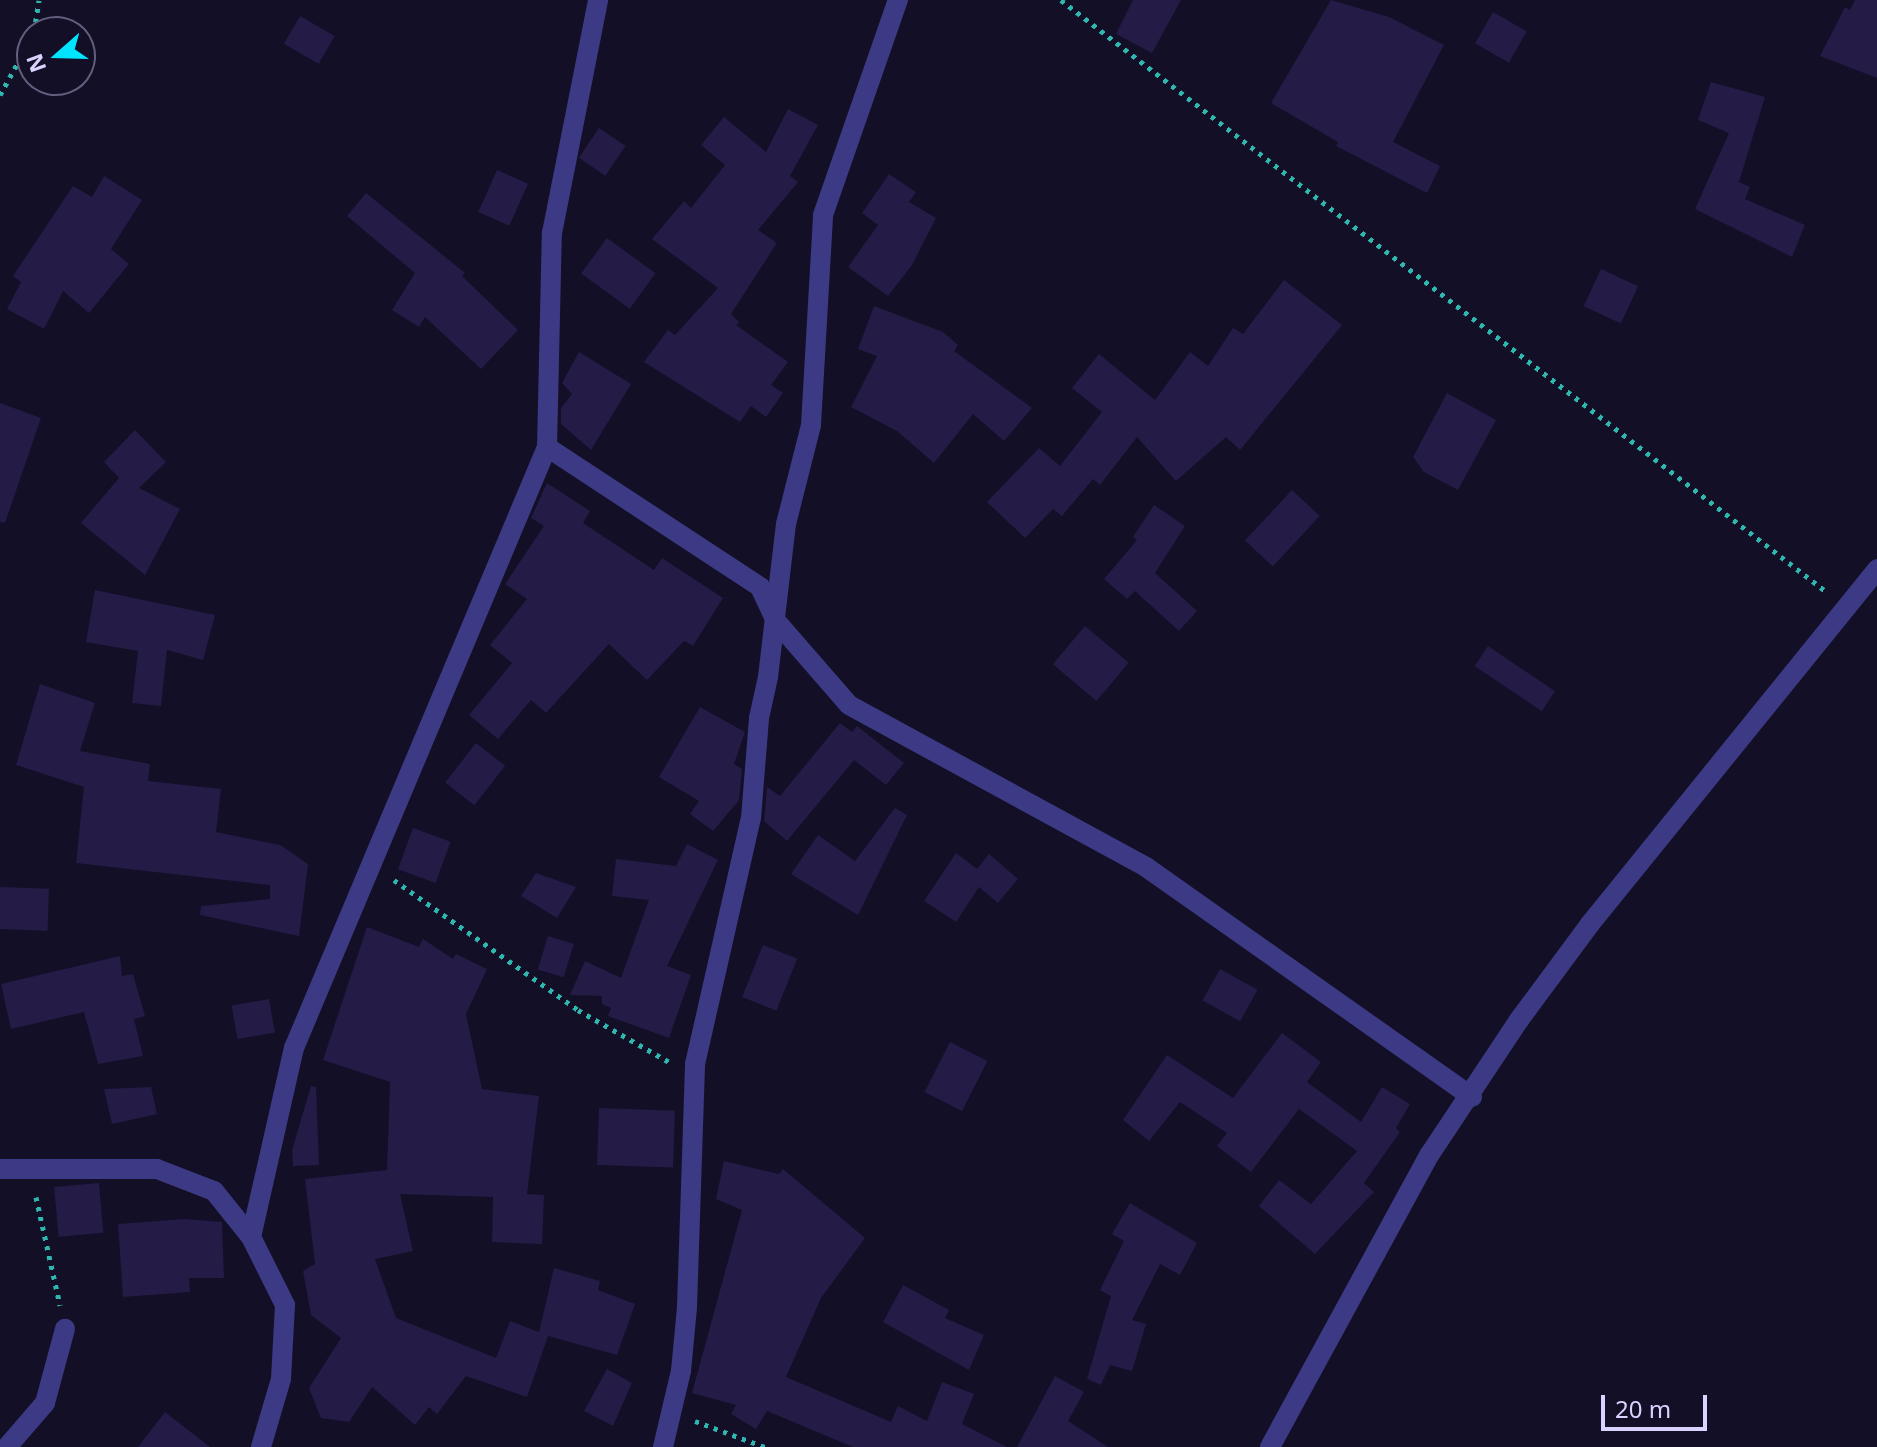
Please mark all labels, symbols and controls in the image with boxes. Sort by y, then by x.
north arrow [16,16,96,96]
text: N [18,50,52,77]
scale bar [1605,1379,1711,1429]
text: 20 m [1615,1392,1671,1425]

